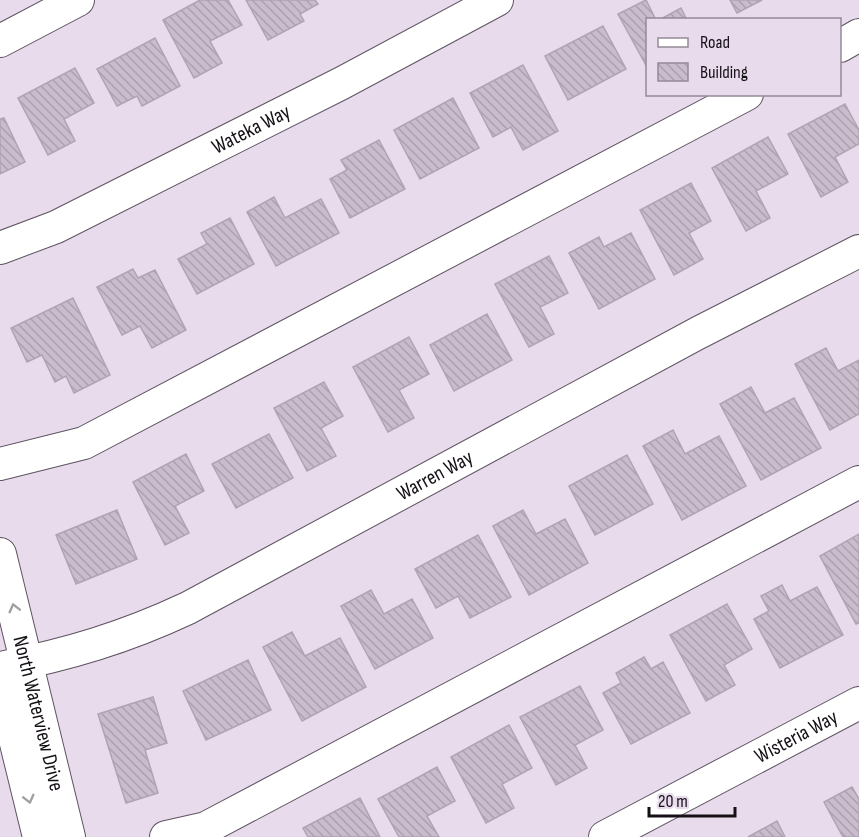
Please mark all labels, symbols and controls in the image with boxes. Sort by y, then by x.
legend [646,18,841,96]
text: Road [700,32,730,53]
text: Building [700,62,748,83]
street label: Wateka Way [208,99,294,159]
street label: Warren Way [392,444,477,506]
one-way arrow [8,603,21,613]
street label: North Waterview Drive [8,633,70,793]
street label: Wisteria Way [750,704,842,768]
scale bar [649,780,734,818]
text: 20 m [658,791,688,812]
one-way arrow [22,793,35,803]

